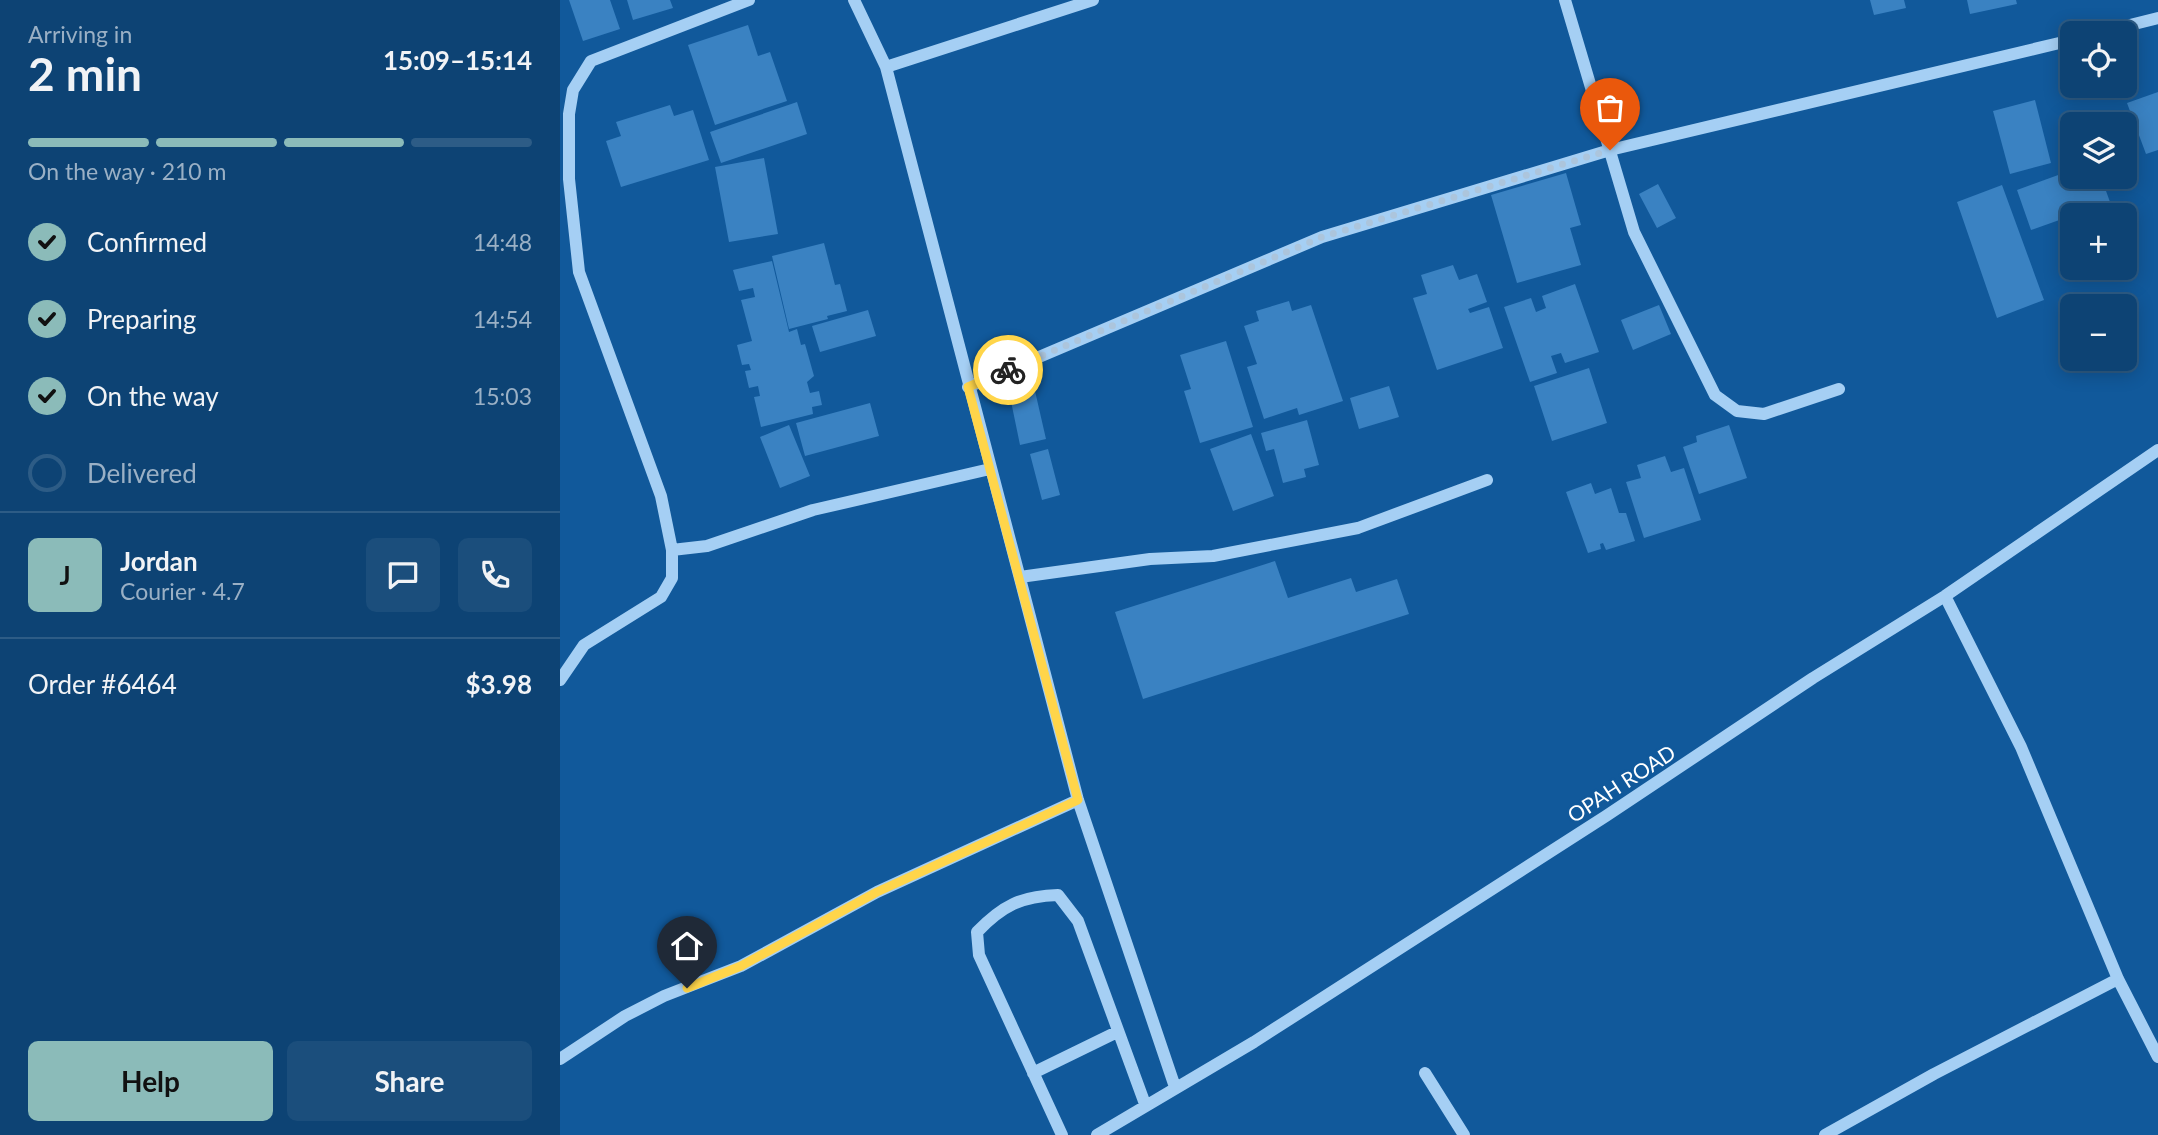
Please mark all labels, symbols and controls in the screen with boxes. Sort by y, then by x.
text: Arriving in [28,20,132,48]
map controls [2060,21,2137,371]
button: locate [2060,21,2137,98]
text: 15:09–15:14 [383,44,532,76]
text: 2 min [28,46,142,101]
pin [1580,78,1640,150]
icon: bag [1591,89,1629,127]
button: layers [2060,112,2137,189]
text: On the way · 210 m [28,157,227,185]
button: + [2060,203,2137,280]
icon: check [28,223,66,261]
text: Confirmed [87,226,207,258]
text: 14:48 [473,228,532,256]
button: − [2060,294,2137,371]
icon: check [28,300,66,338]
text: Preparing [87,303,196,335]
text: 14:54 [473,305,532,333]
courier [973,335,1043,405]
icon: bike [989,351,1027,389]
icon: check [28,377,66,415]
text: On the way [87,380,219,412]
text: 15:03 [473,382,532,410]
text: Delivered [87,457,197,489]
button: chat [366,538,440,612]
button: phone [458,538,532,612]
text: Jordan [120,545,198,577]
text: J [59,559,71,591]
text: Courier · 4.7 [120,577,245,605]
text: Order #6464 [28,668,177,700]
text: $3.98 [466,668,532,700]
street label: OPAH ROAD [1562,739,1680,827]
pin [657,916,717,988]
icon: home [668,927,706,965]
button: Help [28,1041,273,1121]
button: Share [287,1041,532,1121]

